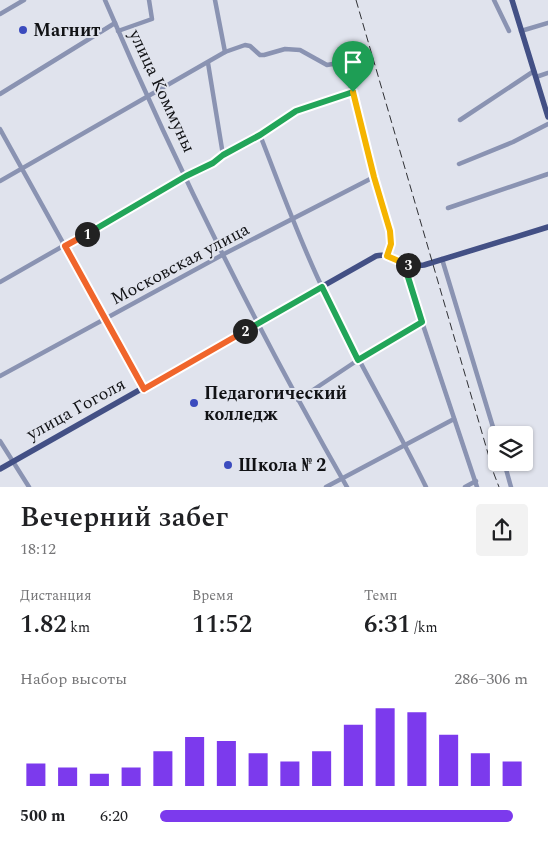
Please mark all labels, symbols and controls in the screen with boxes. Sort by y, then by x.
place label: Магнит [33,17,100,44]
marker: Магнит [17,24,29,36]
street label: улица Коммуны [121,24,202,157]
pin [332,41,374,92]
icon: arrive [339,48,367,76]
street label: Московская улица [106,216,254,312]
pin: 1 [74,222,100,246]
text: 1 [84,224,91,245]
pin: 3 [396,252,420,278]
text: 3 [405,255,412,276]
pin: 2 [232,318,258,344]
text: 2 [242,321,249,342]
street label: улица Гоголя [21,371,130,448]
place label: Педагогический колледж [204,380,347,428]
marker: Педагогический колледж [188,397,200,409]
map controls [488,426,533,471]
button: layers [488,426,533,471]
place label: Школа № 2 [238,452,326,479]
marker: Школа № 2 [222,459,234,471]
text: Вечерний забег [20,496,228,539]
button: share [476,504,528,556]
text: 18:12 [20,537,56,561]
text: Дистанция [20,585,91,606]
text: Время [192,585,233,606]
text: Темп [364,585,397,606]
text: 1.82 [20,606,67,644]
text: 11:52 [192,606,252,644]
text: 6:31 [364,606,411,644]
text: km [67,617,90,638]
text: /km [411,617,438,638]
text: Набор высоты [20,667,127,691]
text: 286–306 m [454,667,528,691]
text: 500 m [20,804,65,828]
text: 6:20 [100,804,128,828]

